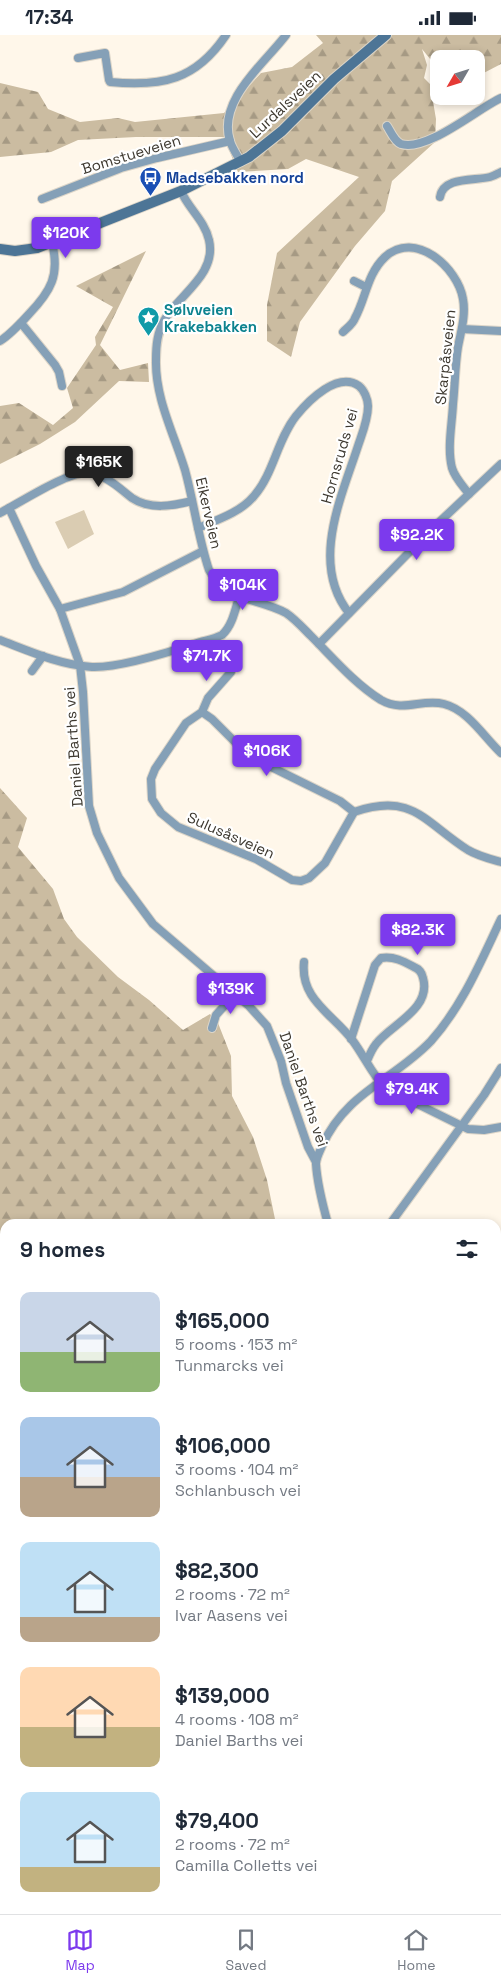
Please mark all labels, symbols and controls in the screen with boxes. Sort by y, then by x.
text: 17:34 [25,5,73,30]
north arrow [430,50,485,105]
map controls [430,50,485,105]
street label: Lurdalsveien [245,66,325,142]
street label: Bomstueveien [79,130,183,178]
bus stop icon: Madsebakken nord [138,165,162,196]
place label: Madsebakken nord [166,168,304,187]
pin: $120K [31,217,101,259]
text: $120K [43,222,89,243]
place label: Sølvveien Krakebakken [164,300,257,336]
place icon: Sølvveien Krakebakken [136,306,160,337]
street label: Skarpåsveien [431,308,459,406]
street label: Hornsruds vei [316,406,362,506]
pin: $165K [64,445,134,488]
text: $165K [76,451,122,472]
street label: Eikerveien [192,475,226,551]
pin: $92.2K [376,519,458,561]
text: $92.2K [390,524,444,545]
pin: $104K [208,569,278,611]
text: $104K [219,574,267,595]
pin: $71.7K [166,639,248,682]
text: $71.7K [183,645,231,666]
street label: Daniel Barths vei [59,686,87,808]
pin: $106K [232,735,302,777]
text: $106K [243,740,291,761]
street label: Sulusåsveien [184,807,278,863]
pin: $82.3K [377,913,459,956]
text: $82.3K [391,919,445,940]
pin: $139K [196,973,266,1015]
text: $139K [208,978,254,999]
street label: Daniel Barths vei [275,1029,333,1149]
pin: $79.4K [371,1073,453,1115]
text: $79.4K [385,1078,439,1099]
icon: filters [453,1235,481,1263]
text: 9 homes [20,1236,105,1263]
text: $165,000 [175,1307,270,1334]
icon: home [60,1312,120,1372]
text: 5 rooms · 153 m² [175,1334,297,1355]
text: Tunmarcks vei [175,1355,284,1376]
text: $106,000 [175,1432,271,1459]
icon: home [60,1437,120,1497]
text: 3 rooms · 104 m² [175,1459,298,1480]
text: Schlanbusch vei [175,1480,301,1501]
text: $82,300 [175,1557,259,1584]
icon: home [60,1562,120,1622]
text: 2 rooms · 72 m² [175,1584,290,1605]
text: Ivar Aasens vei [175,1605,288,1626]
text: $139,000 [175,1682,270,1709]
icon: home [60,1687,120,1747]
text: 4 rooms · 108 m² [175,1709,299,1730]
text: Daniel Barths vei [175,1730,303,1751]
text: $79,400 [175,1807,259,1834]
icon: home [60,1812,120,1872]
text: 2 rooms · 72 m² [175,1834,290,1855]
text: Camilla Colletts vei [175,1855,318,1876]
tab: Map [65,1926,95,1974]
tab: Saved [226,1926,266,1974]
tab: Home [397,1926,436,1974]

